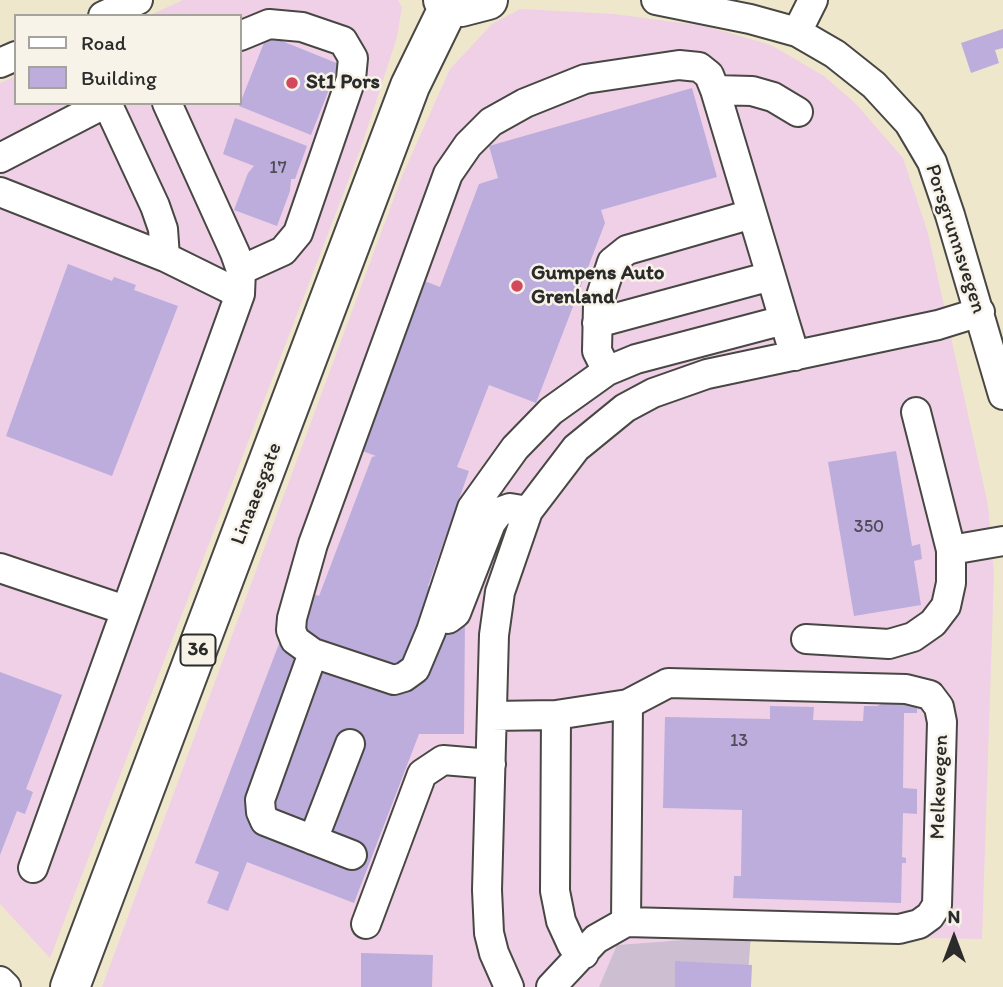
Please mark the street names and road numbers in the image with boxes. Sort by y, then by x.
street label: Porsgrunnsvegen [919,161,991,317]
street label: Linaaesgate [226,439,288,549]
road number: 36 [180,635,216,666]
street label: Melkevegen [926,734,954,840]

